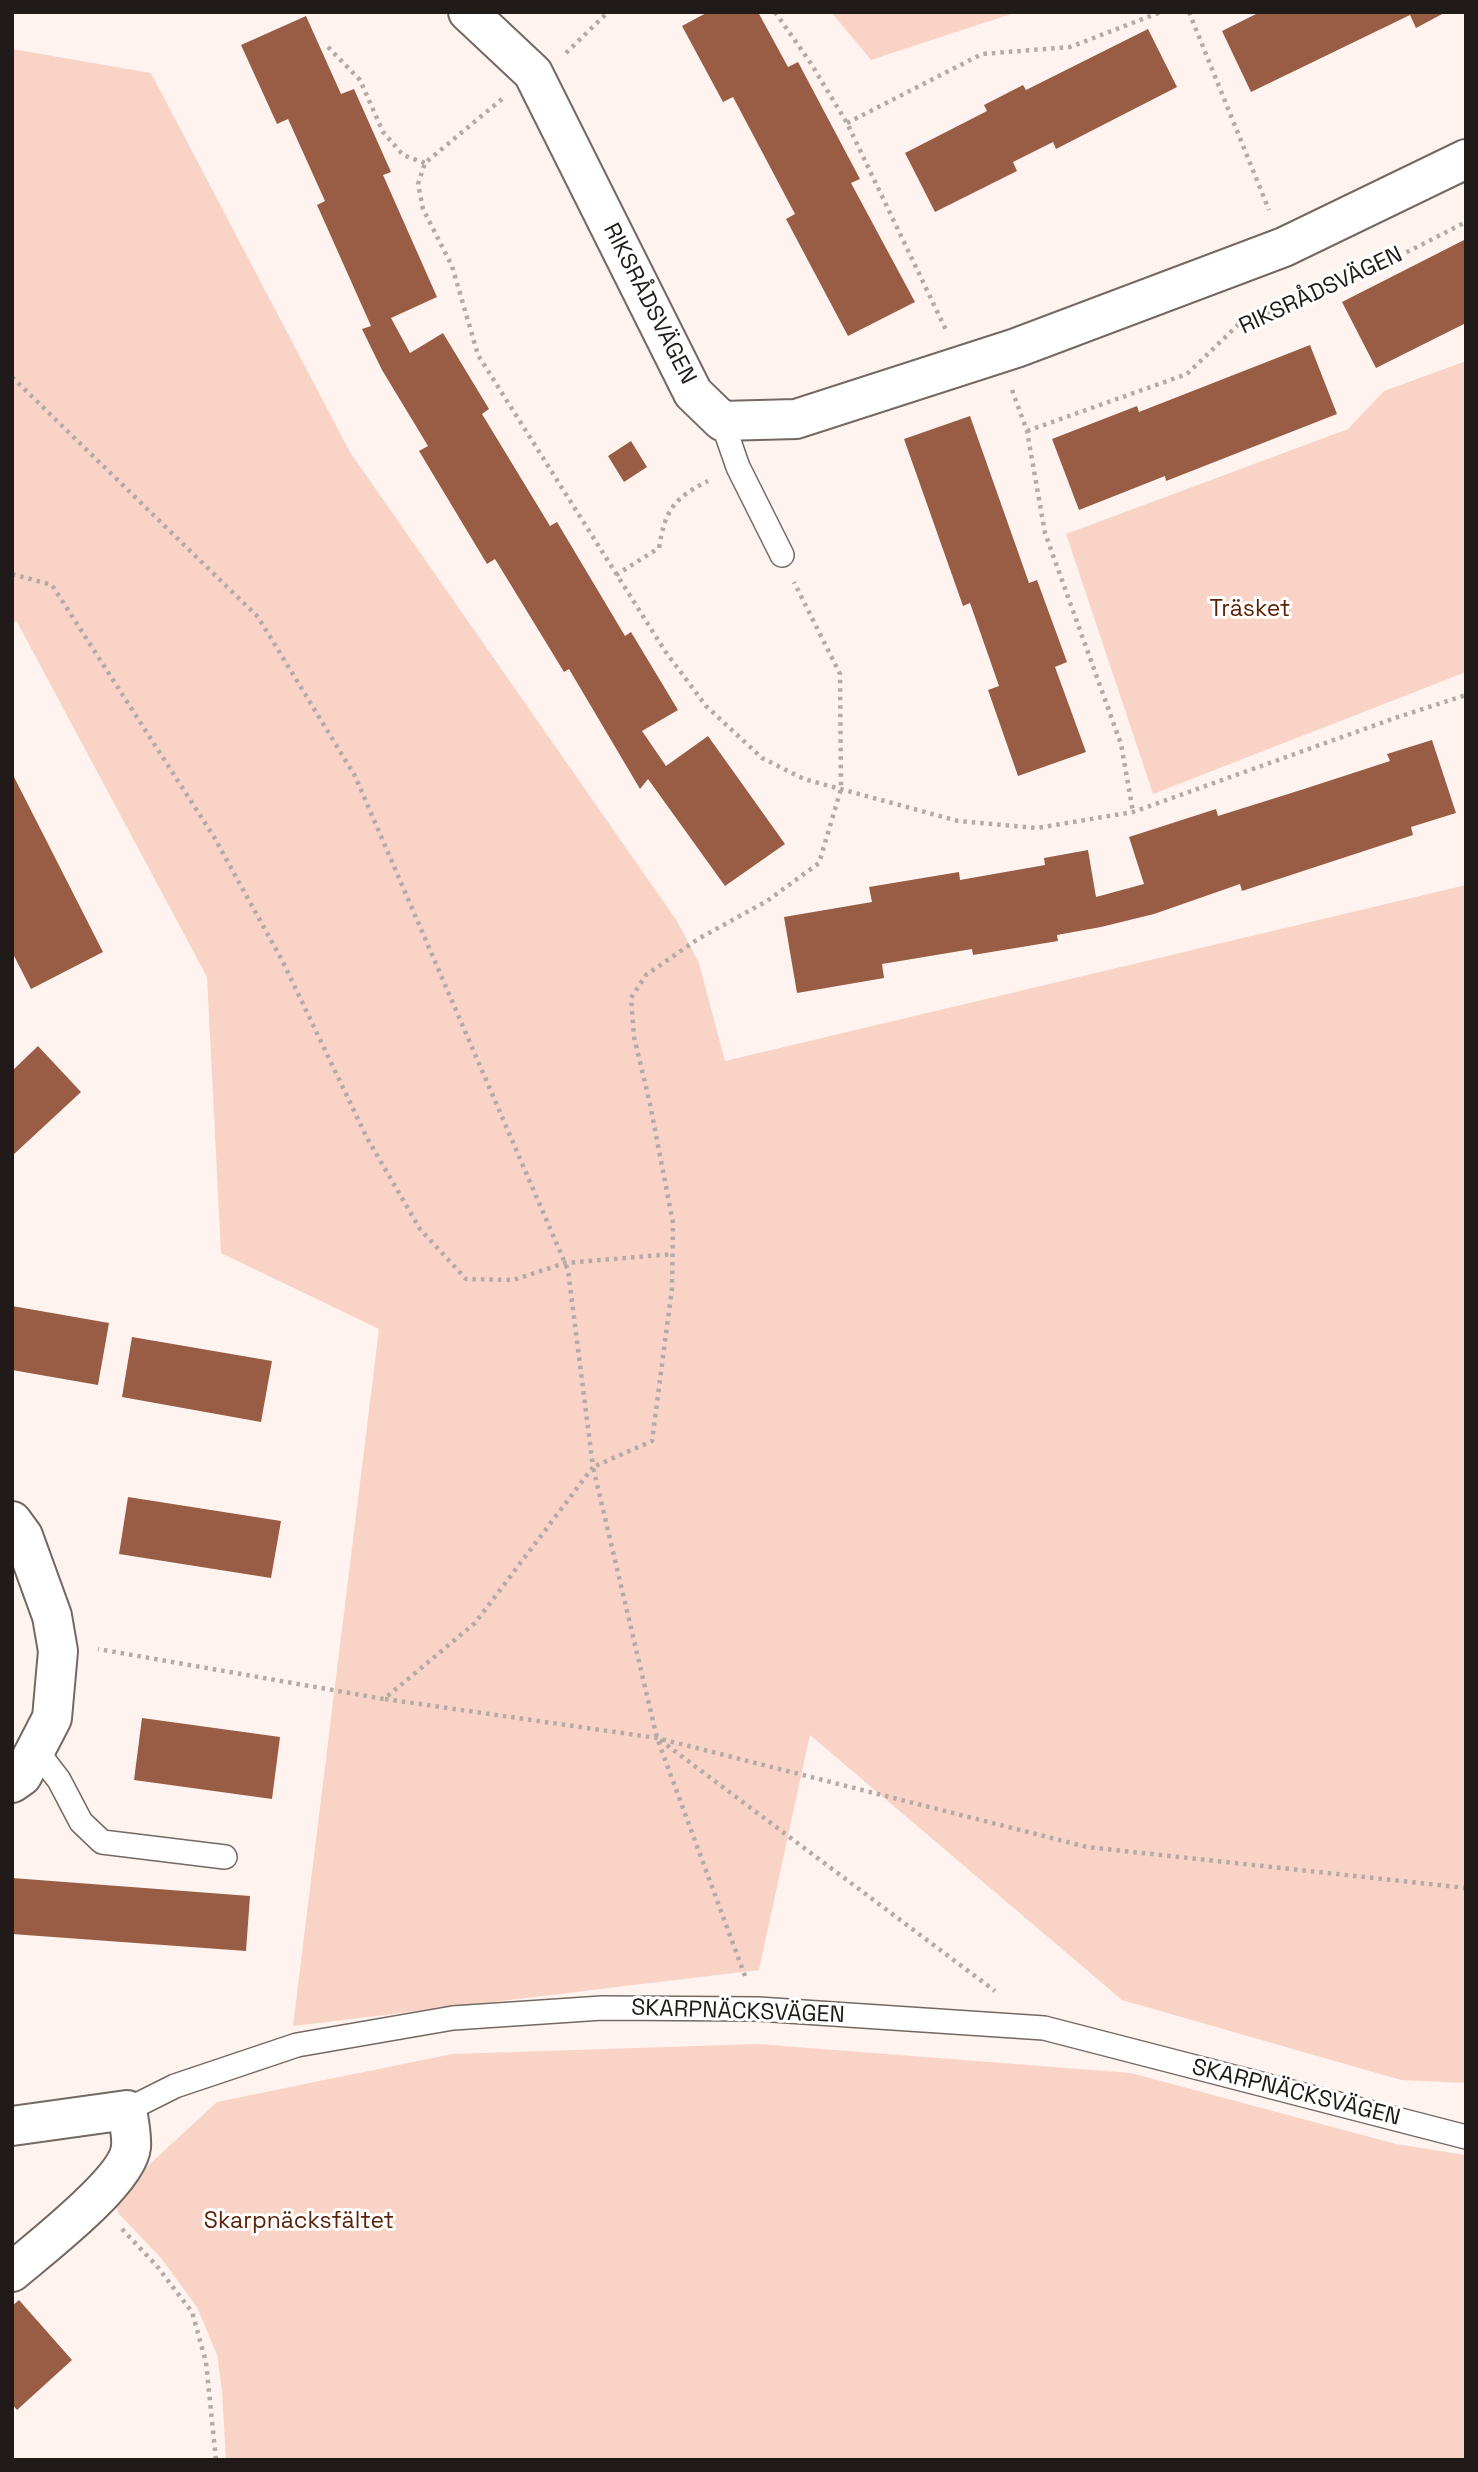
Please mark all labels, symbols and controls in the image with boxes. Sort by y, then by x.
street label: RIKSRÅDSVÄGEN [597,219,701,389]
street label: RIKSRÅDSVÄGEN [1235,241,1407,341]
park label: Träsket [1210,596,1290,624]
street label: SKARPNÄCKSVÄGEN [631,1994,845,2030]
street label: SKARPNÄCKSVÄGEN [1189,2054,1403,2132]
park label: Skarpnäcksfältet [204,2208,394,2236]

